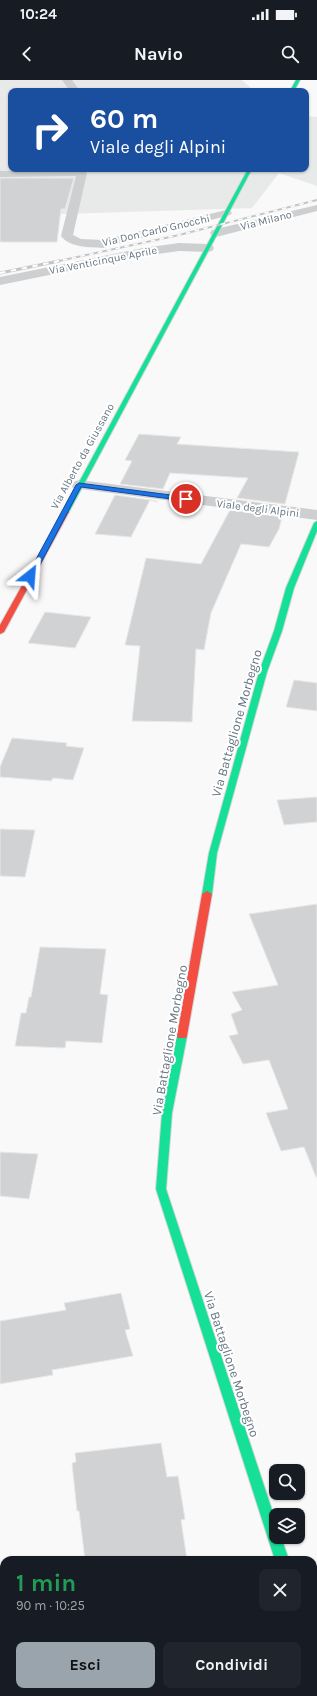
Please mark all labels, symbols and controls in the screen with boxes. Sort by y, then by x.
text: 10:24 [20,5,57,23]
icon: back [16,43,38,65]
text: Navio [134,43,183,65]
icon: search [279,43,301,65]
text: 60 m [90,102,158,135]
icon: right [24,104,76,156]
text: Viale degli Alpini [90,136,226,158]
street label: Via Milano [239,208,293,233]
street label: Via Don Carlo Gnocchi [101,212,211,249]
street label: Via Venticinque Aprile [48,244,158,277]
street label: Via Alberto da Giussano [48,401,117,511]
pin [169,482,203,516]
icon: arrive [175,488,197,510]
street label: Viale degli Alpini [216,497,300,520]
position arrow [9,555,51,597]
street label: Via Battaglione Morbegno [208,648,265,799]
street label: Via Battaglione Morbegno [149,964,190,1117]
street label: Via Battaglione Morbegno [201,1289,262,1439]
map controls [269,1464,305,1544]
button: search [269,1464,305,1500]
button: layers [269,1508,305,1544]
text: 1 min [16,1569,76,1597]
button: close [259,1569,301,1611]
text: 90 m · 10:25 [16,1598,85,1613]
button: Esci [16,1642,155,1688]
button: Condividi [163,1642,301,1688]

